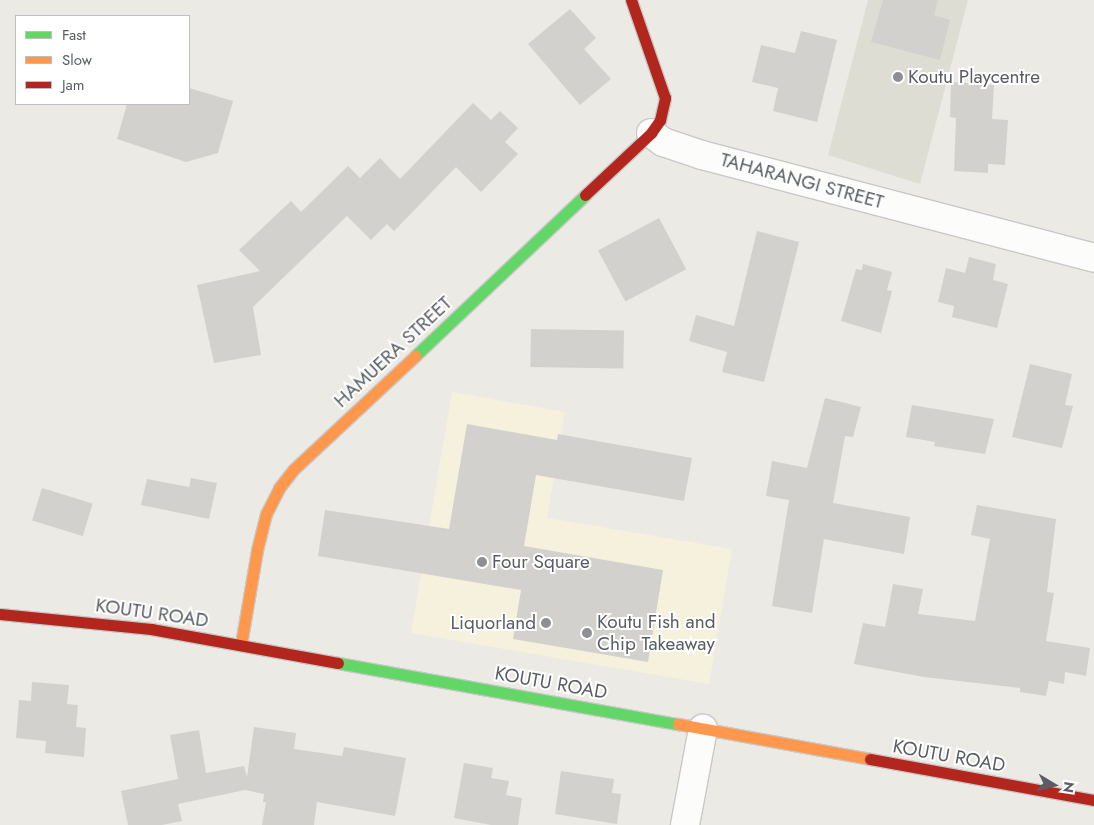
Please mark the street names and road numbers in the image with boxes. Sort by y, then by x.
street label: TAHARANGI STREET [718,148,886,214]
street label: HAMUERA STREET [330,292,456,412]
street label: KOUTU ROAD [94,594,210,632]
street label: KOUTU ROAD [493,662,609,704]
street label: KOUTU ROAD [891,735,1007,777]

